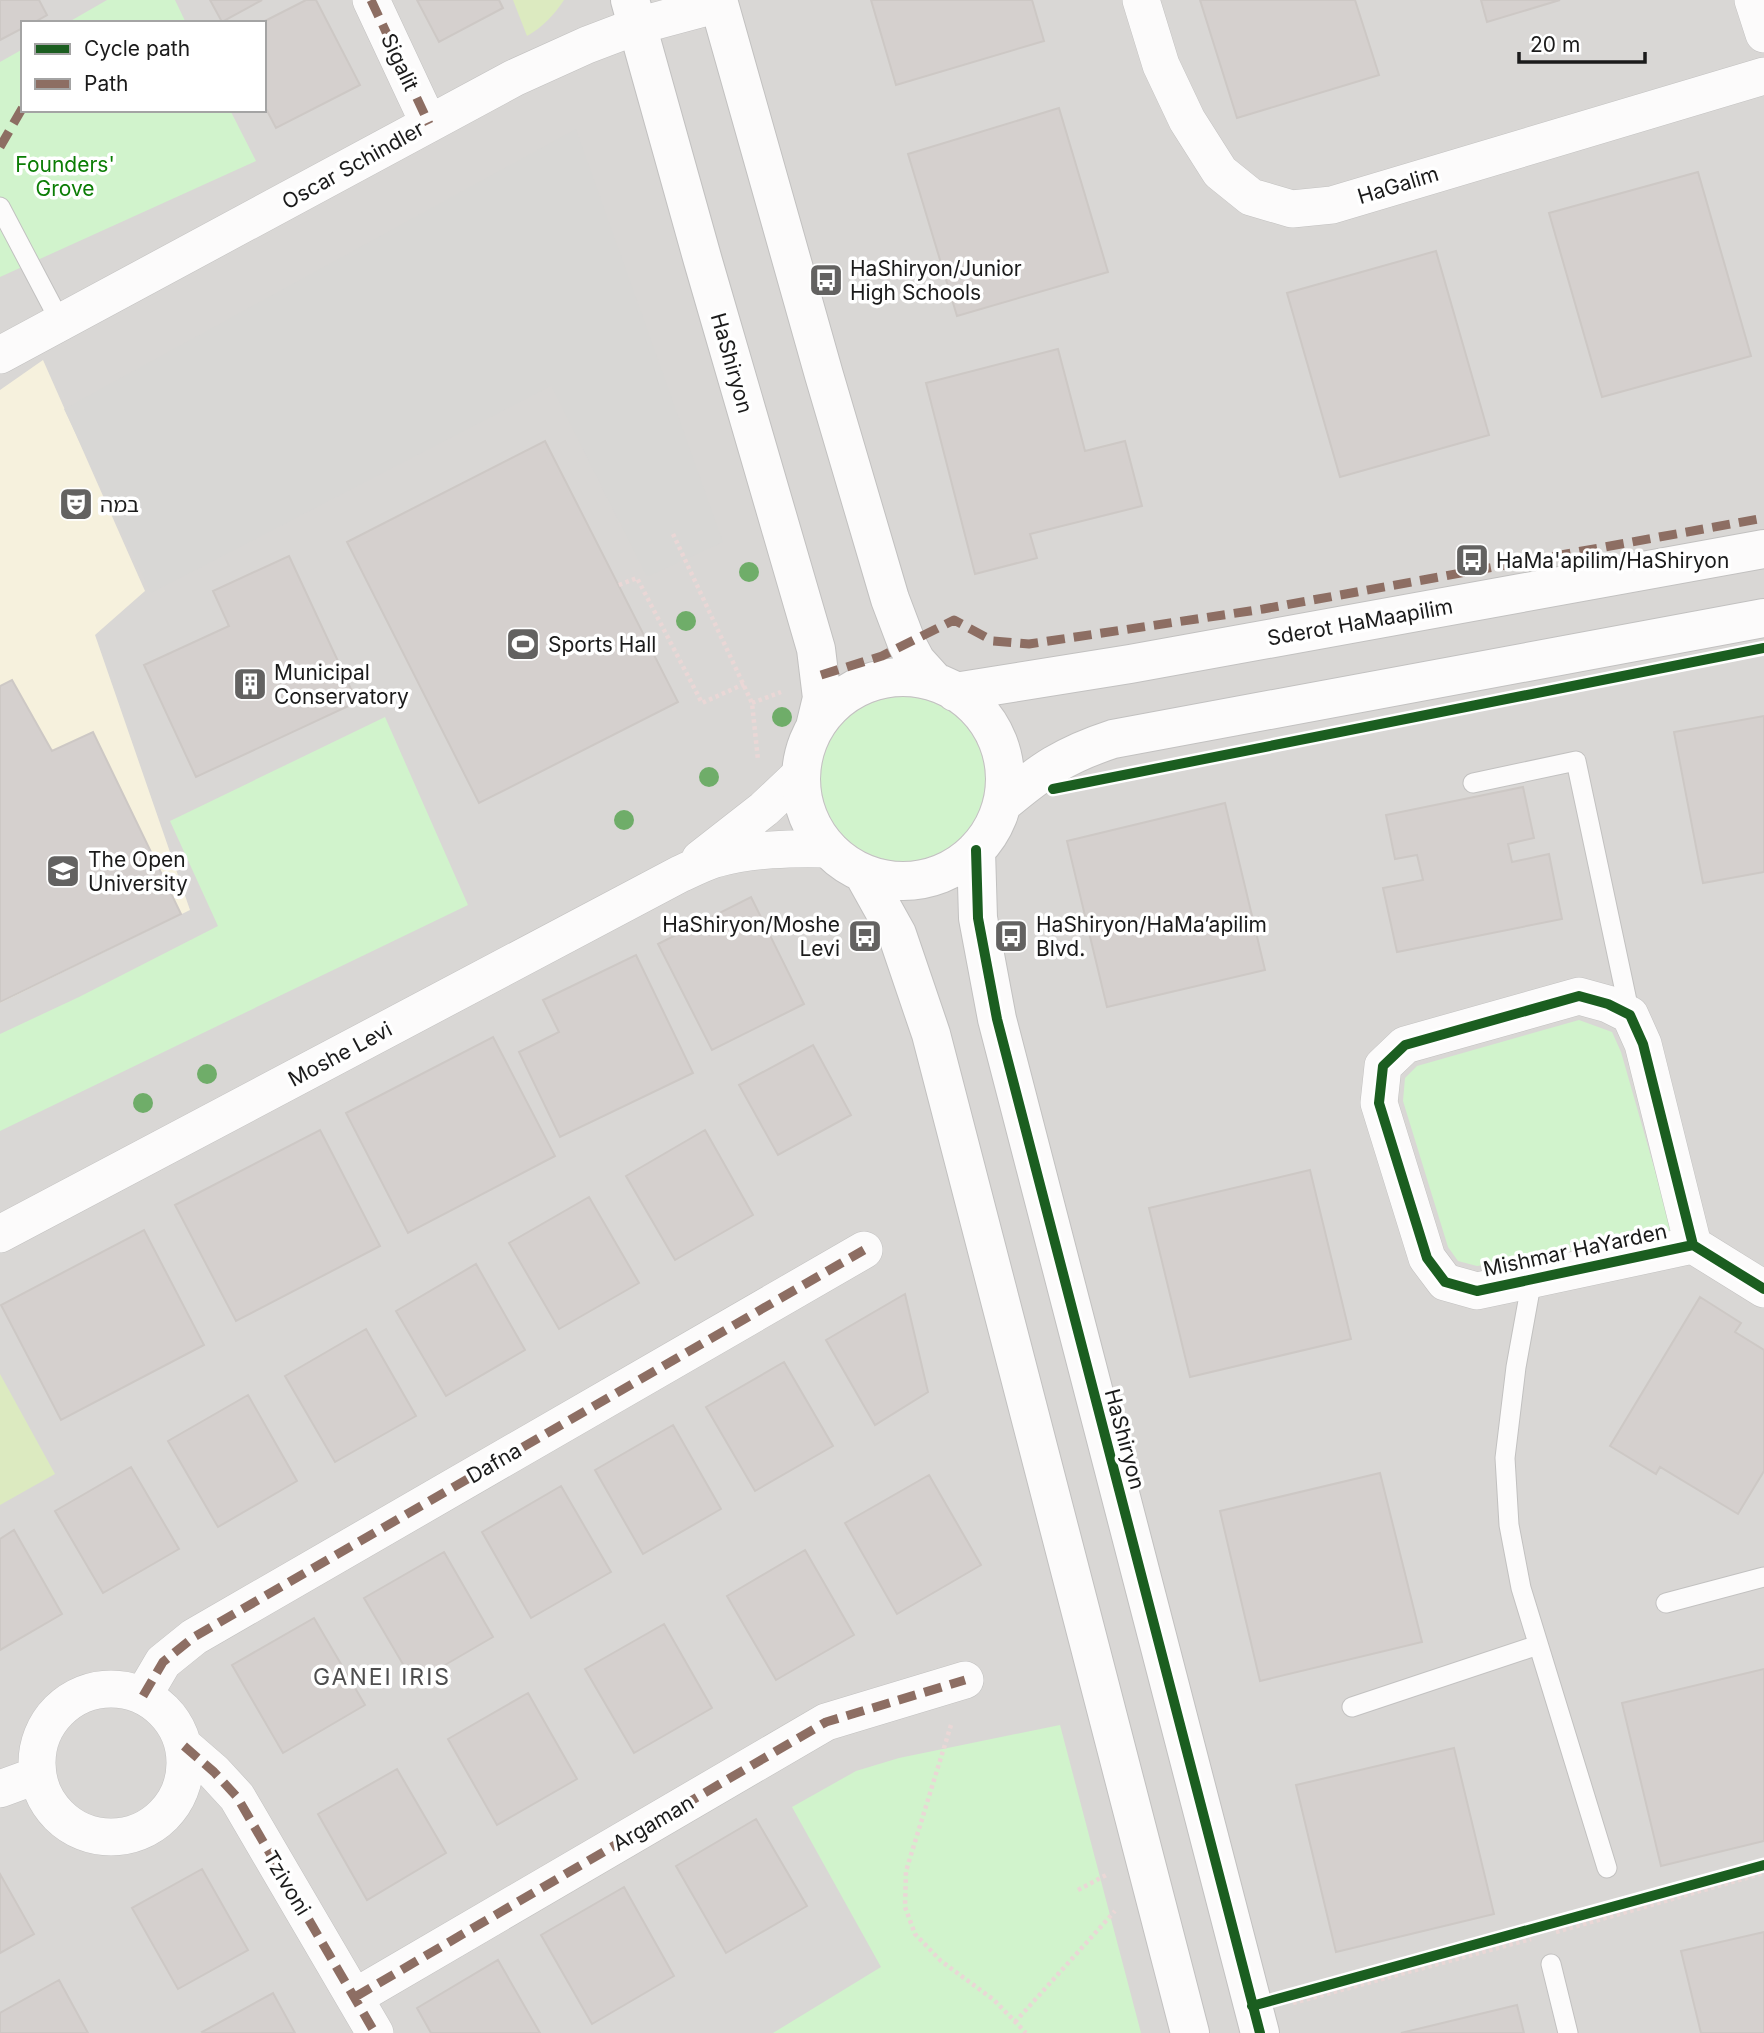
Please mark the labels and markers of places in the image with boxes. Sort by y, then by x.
place label: HaShiryon/Junior High Schools [850,256,1022,305]
bus stop icon: HaShiryon/Junior High Schools [807,261,845,299]
theatre icon: במה [57,485,95,523]
place label: במה [100,492,139,517]
bus stop icon: HaMa'apilim/HaShiryon [1453,541,1491,579]
place label: HaMa'apilim/HaShiryon [1496,548,1729,573]
sports icon: Sports Hall [504,625,542,663]
place label: Sports Hall [548,632,656,657]
place label: Municipal Conservatory [274,660,409,709]
building icon: Municipal Conservatory [231,665,269,703]
place label: The Open University [88,847,188,896]
school or university icon: The Open University [44,852,82,890]
place label: HaShiryon/Moshe Levi [662,912,840,961]
place label: HaShiryon/HaMa’apilim Blvd. [1036,912,1267,961]
bus stop icon: HaShiryon/Moshe Levi [846,917,884,955]
bus stop icon: HaShiryon/HaMa’apilim Blvd. [992,917,1030,955]

